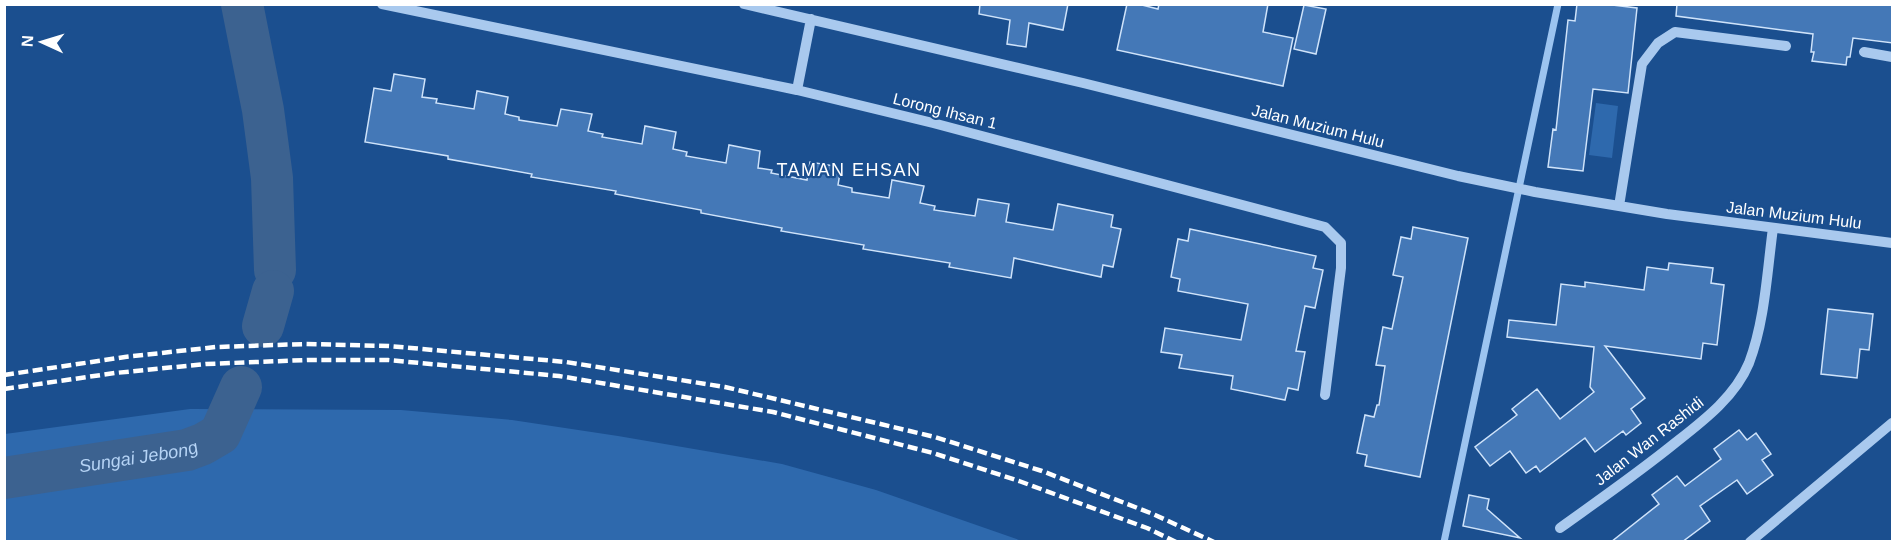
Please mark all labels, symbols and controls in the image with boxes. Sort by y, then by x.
north arrow [12,12,72,72]
text: N [19,35,36,47]
street label: Lorong Ihsan 1 [891,90,999,132]
street label: Jalan Muzium Hulu [1250,101,1386,151]
district label: TAMAN EHSAN [776,160,922,180]
street label: Jalan Muzium Hulu [1725,198,1863,232]
street label: Jalan Wan Rashidi [1591,393,1707,489]
water label: Sungai Jebong [78,437,201,476]

